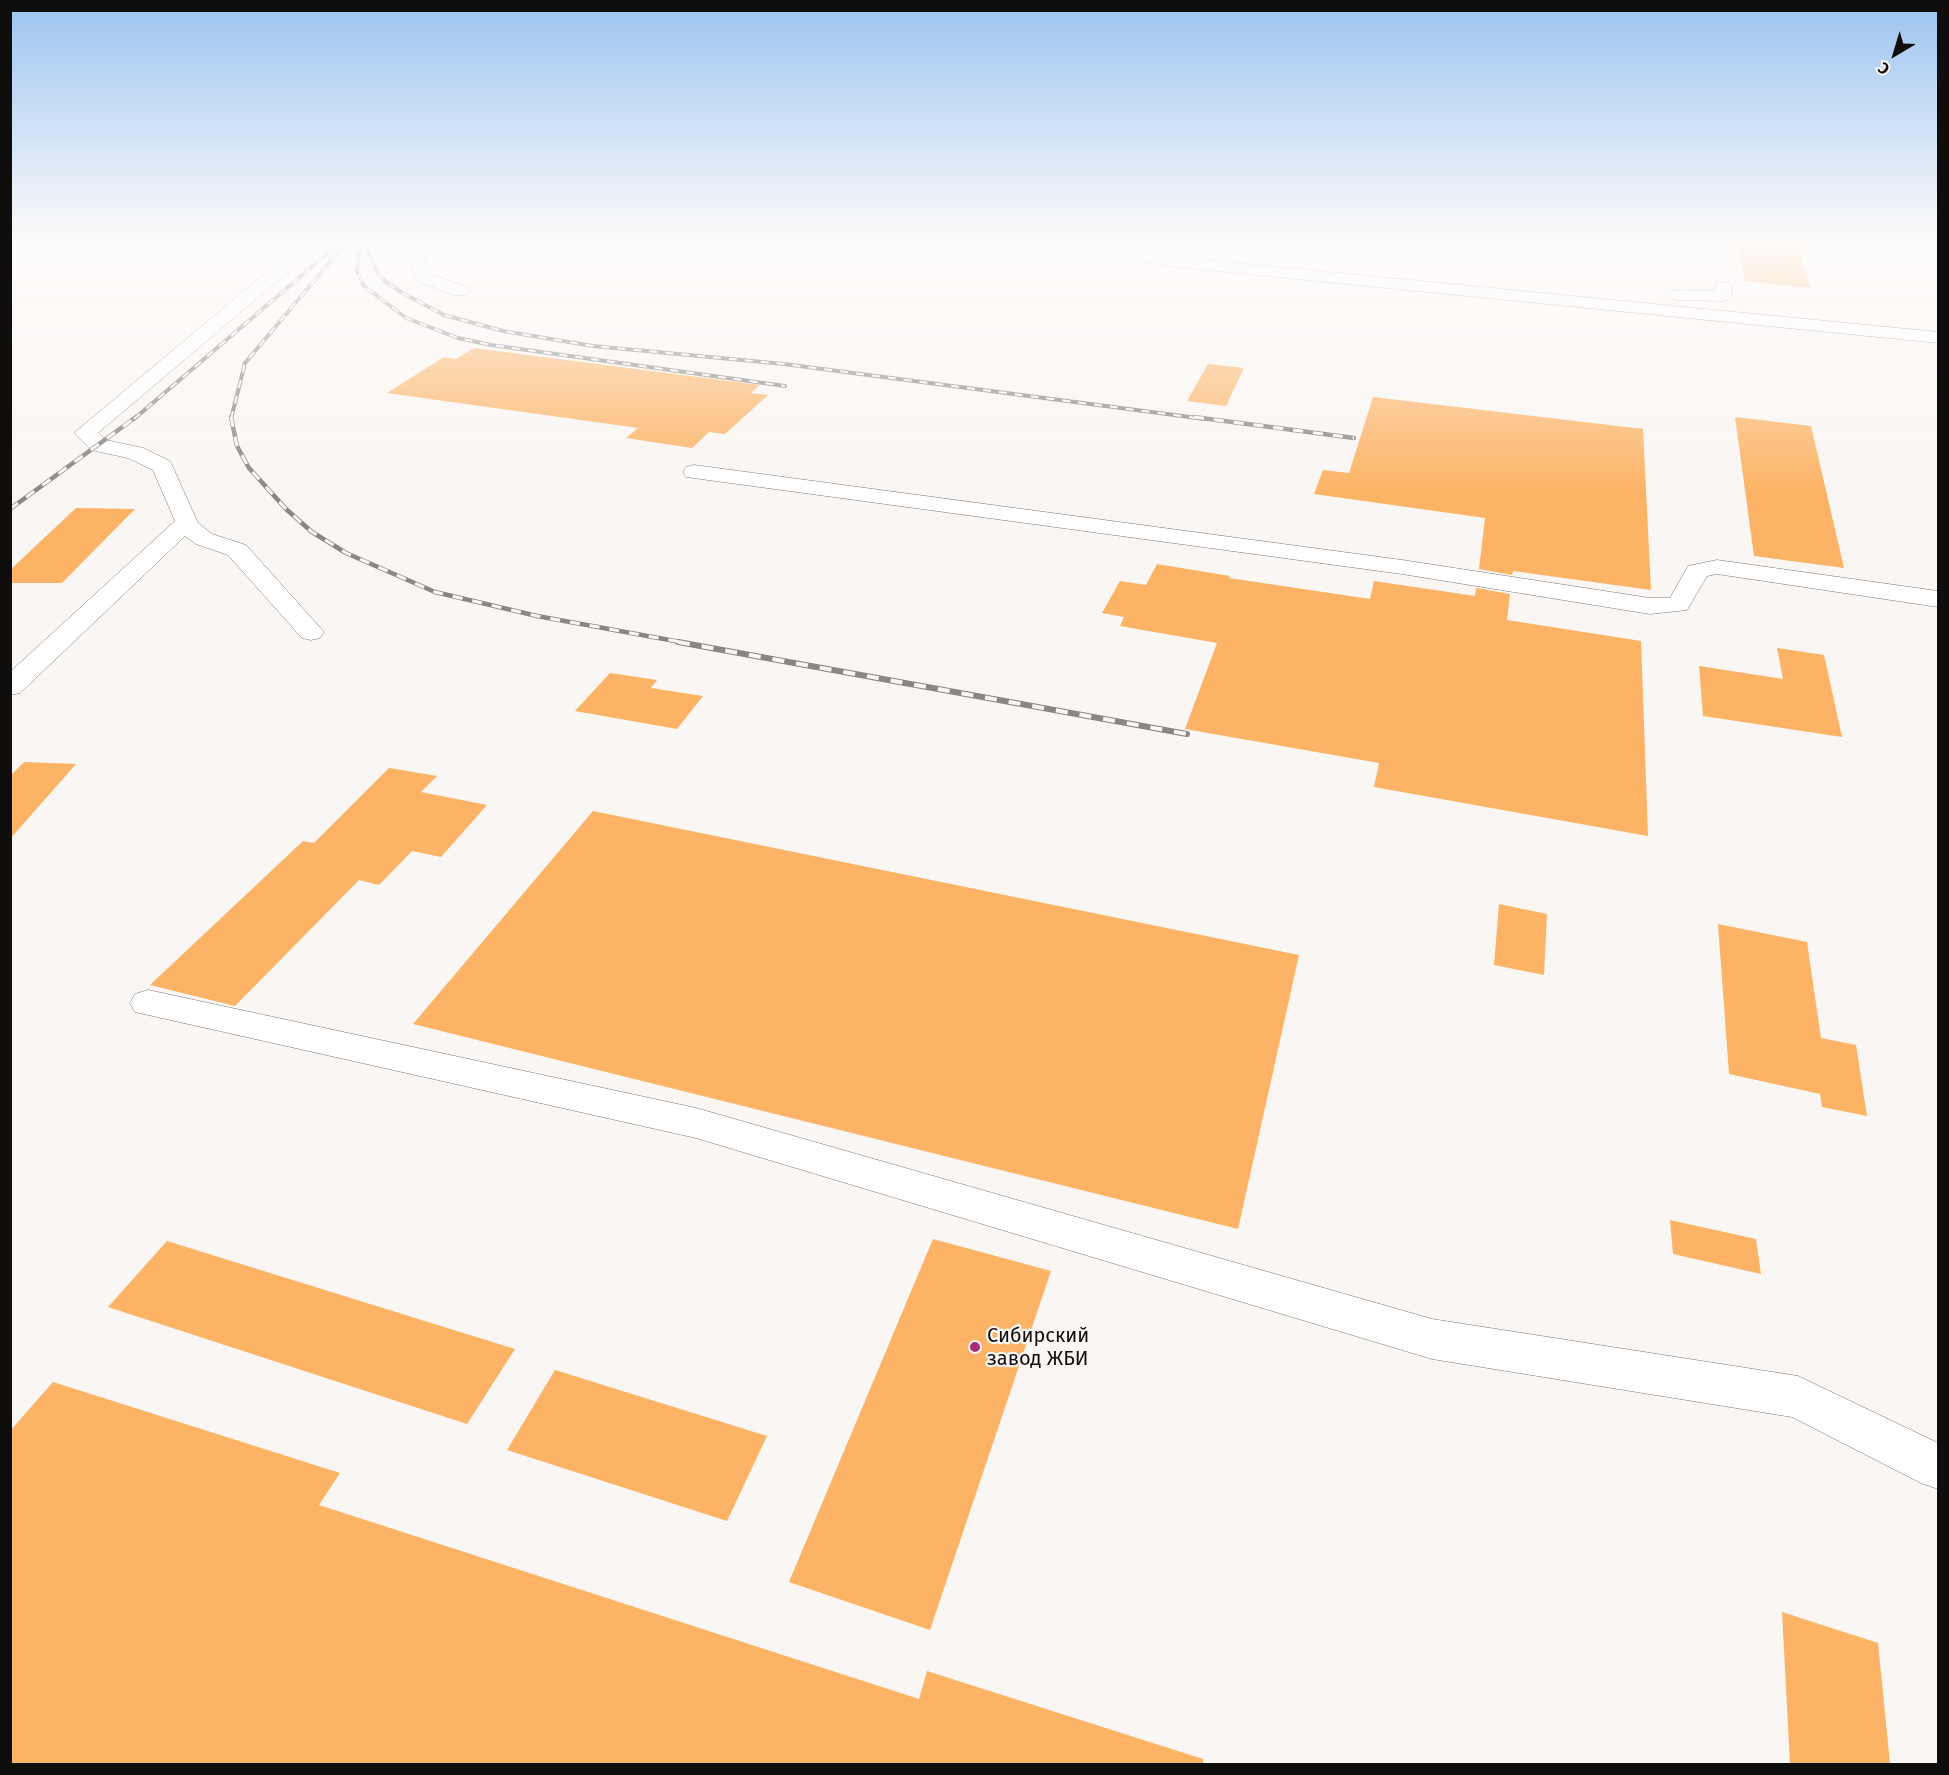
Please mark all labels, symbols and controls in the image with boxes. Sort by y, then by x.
north arrow [1865,24,1925,84]
text: С [1874,58,1893,79]
place label: Сибирский завод ЖБИ [987,1324,1089,1371]
marker: Сибирский завод ЖБИ [968,1340,982,1354]

